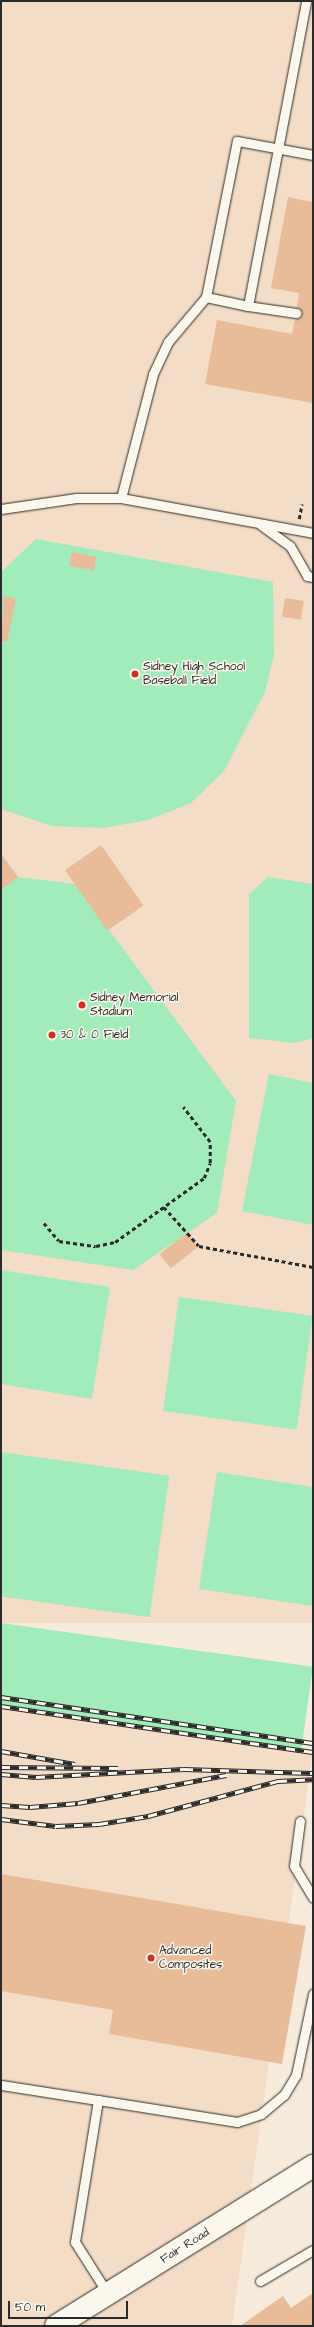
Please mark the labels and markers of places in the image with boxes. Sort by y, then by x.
place label: Sidney High School Baseball Field [143,660,245,688]
marker: Sidney High School Baseball Field [130,669,140,679]
place label: Sidney Memorial Stadium [90,991,178,1019]
marker: Sidney Memorial Stadium [77,1000,87,1010]
place label: 30 & 0 Field [60,1028,128,1042]
marker: 30 & 0 Field [47,1030,57,1040]
place label: Advanced Composites [159,1944,222,1972]
marker: Advanced Composites [146,1953,156,1963]

